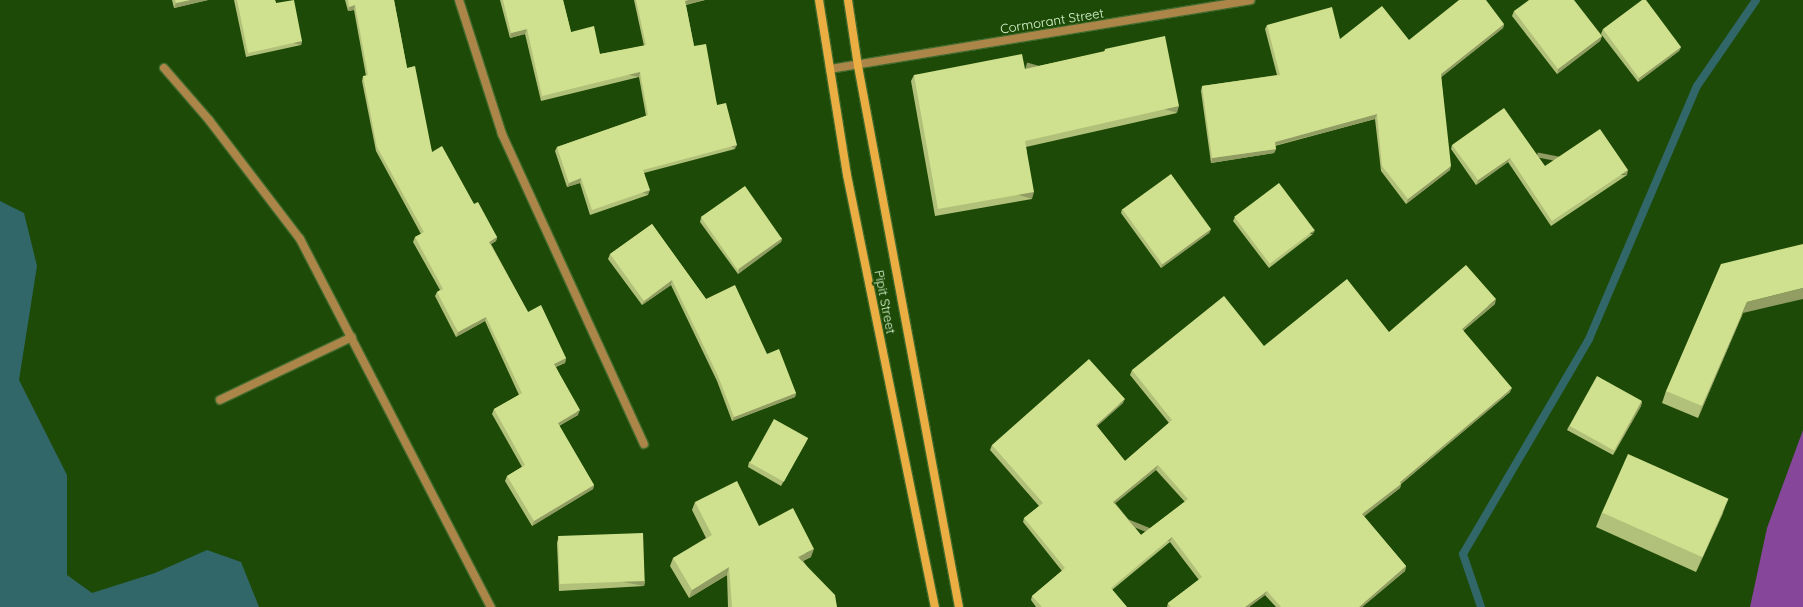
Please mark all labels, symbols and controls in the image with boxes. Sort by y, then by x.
street label: Cormorant Street [999,5,1105,37]
street label: Pipit Street [871,269,899,335]

